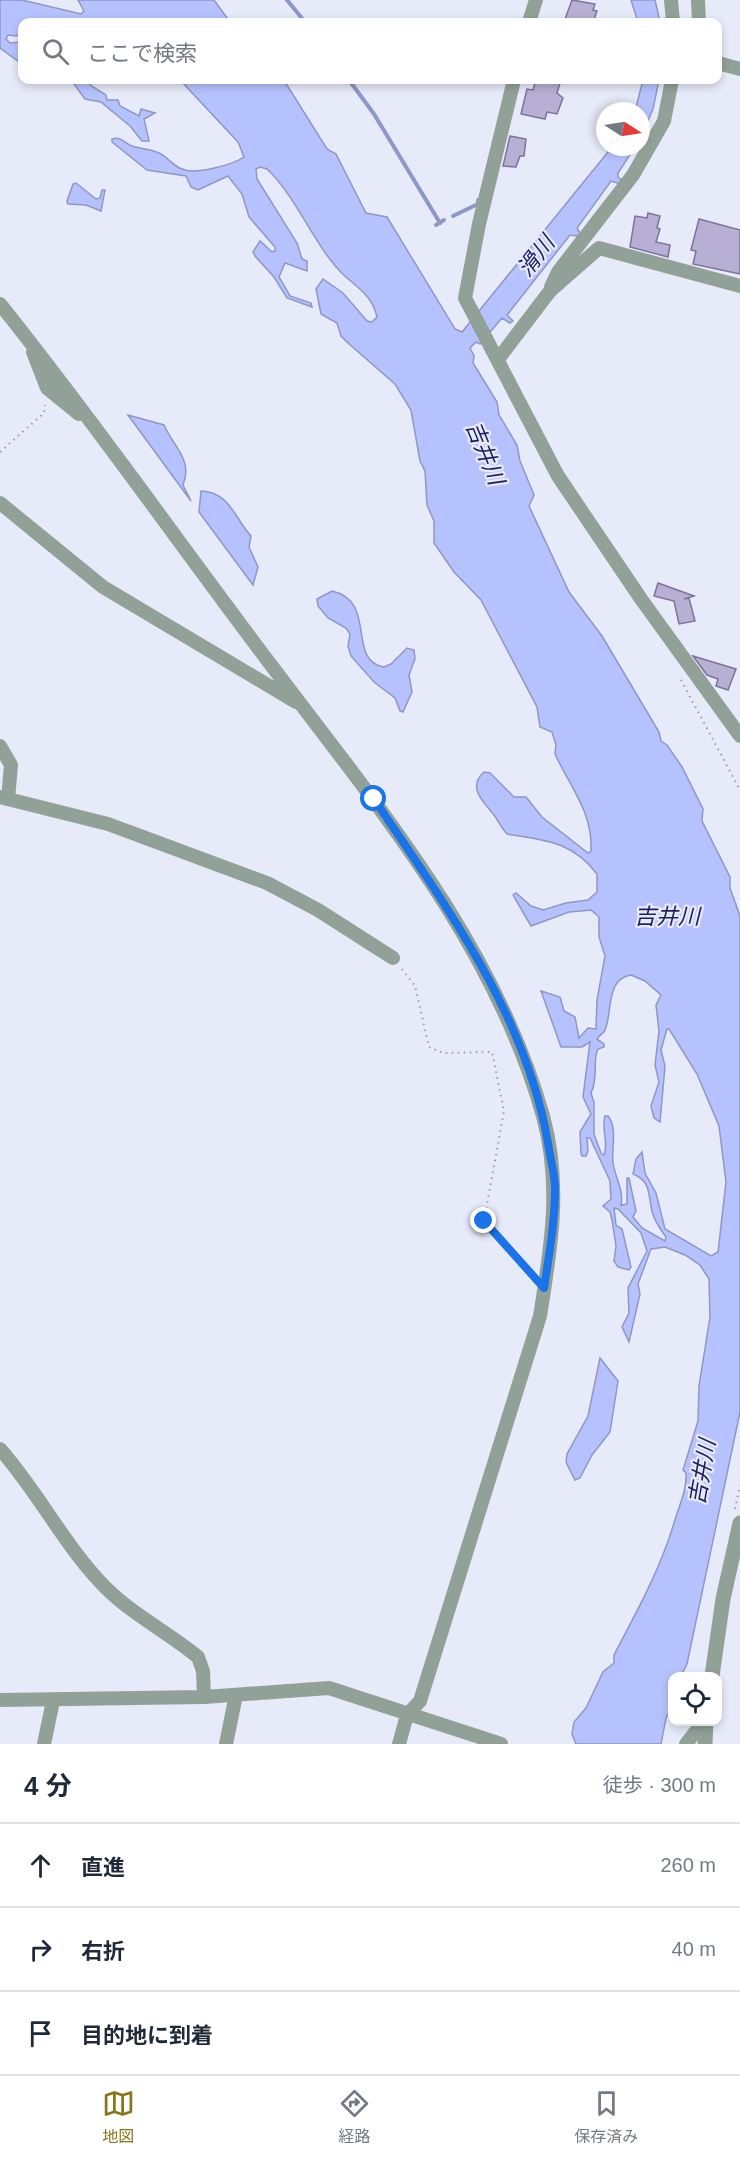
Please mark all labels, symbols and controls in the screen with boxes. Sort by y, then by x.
search box [18,18,722,84]
icon: search [39,35,72,68]
text: ここで検索 [87,41,197,66]
north arrow [596,102,650,156]
water label: 滑川 [513,229,561,281]
water label: 吉井川 [461,418,510,490]
route start [360,785,386,811]
water label: 吉井川 [634,904,702,929]
route end [470,1207,496,1233]
water label: 吉井川 [684,1435,720,1507]
map controls [668,1672,722,1726]
button: locate [668,1672,722,1726]
text: 4 分 [24,1771,72,1801]
text: 徒歩 · 300 m [603,1774,716,1796]
icon: ahead [24,1849,57,1882]
text: 260 m [660,1854,716,1876]
text: 直進 [81,1855,125,1880]
icon: right [24,1933,57,1966]
text: 40 m [672,1938,716,1960]
text: 右折 [81,1939,125,1964]
icon: arrive [24,2017,57,2050]
text: 目的地に到着 [81,2023,213,2048]
tab: 地図 [102,2087,135,2147]
tab: 経路 [338,2087,371,2147]
tab: 保存済み [574,2087,638,2147]

